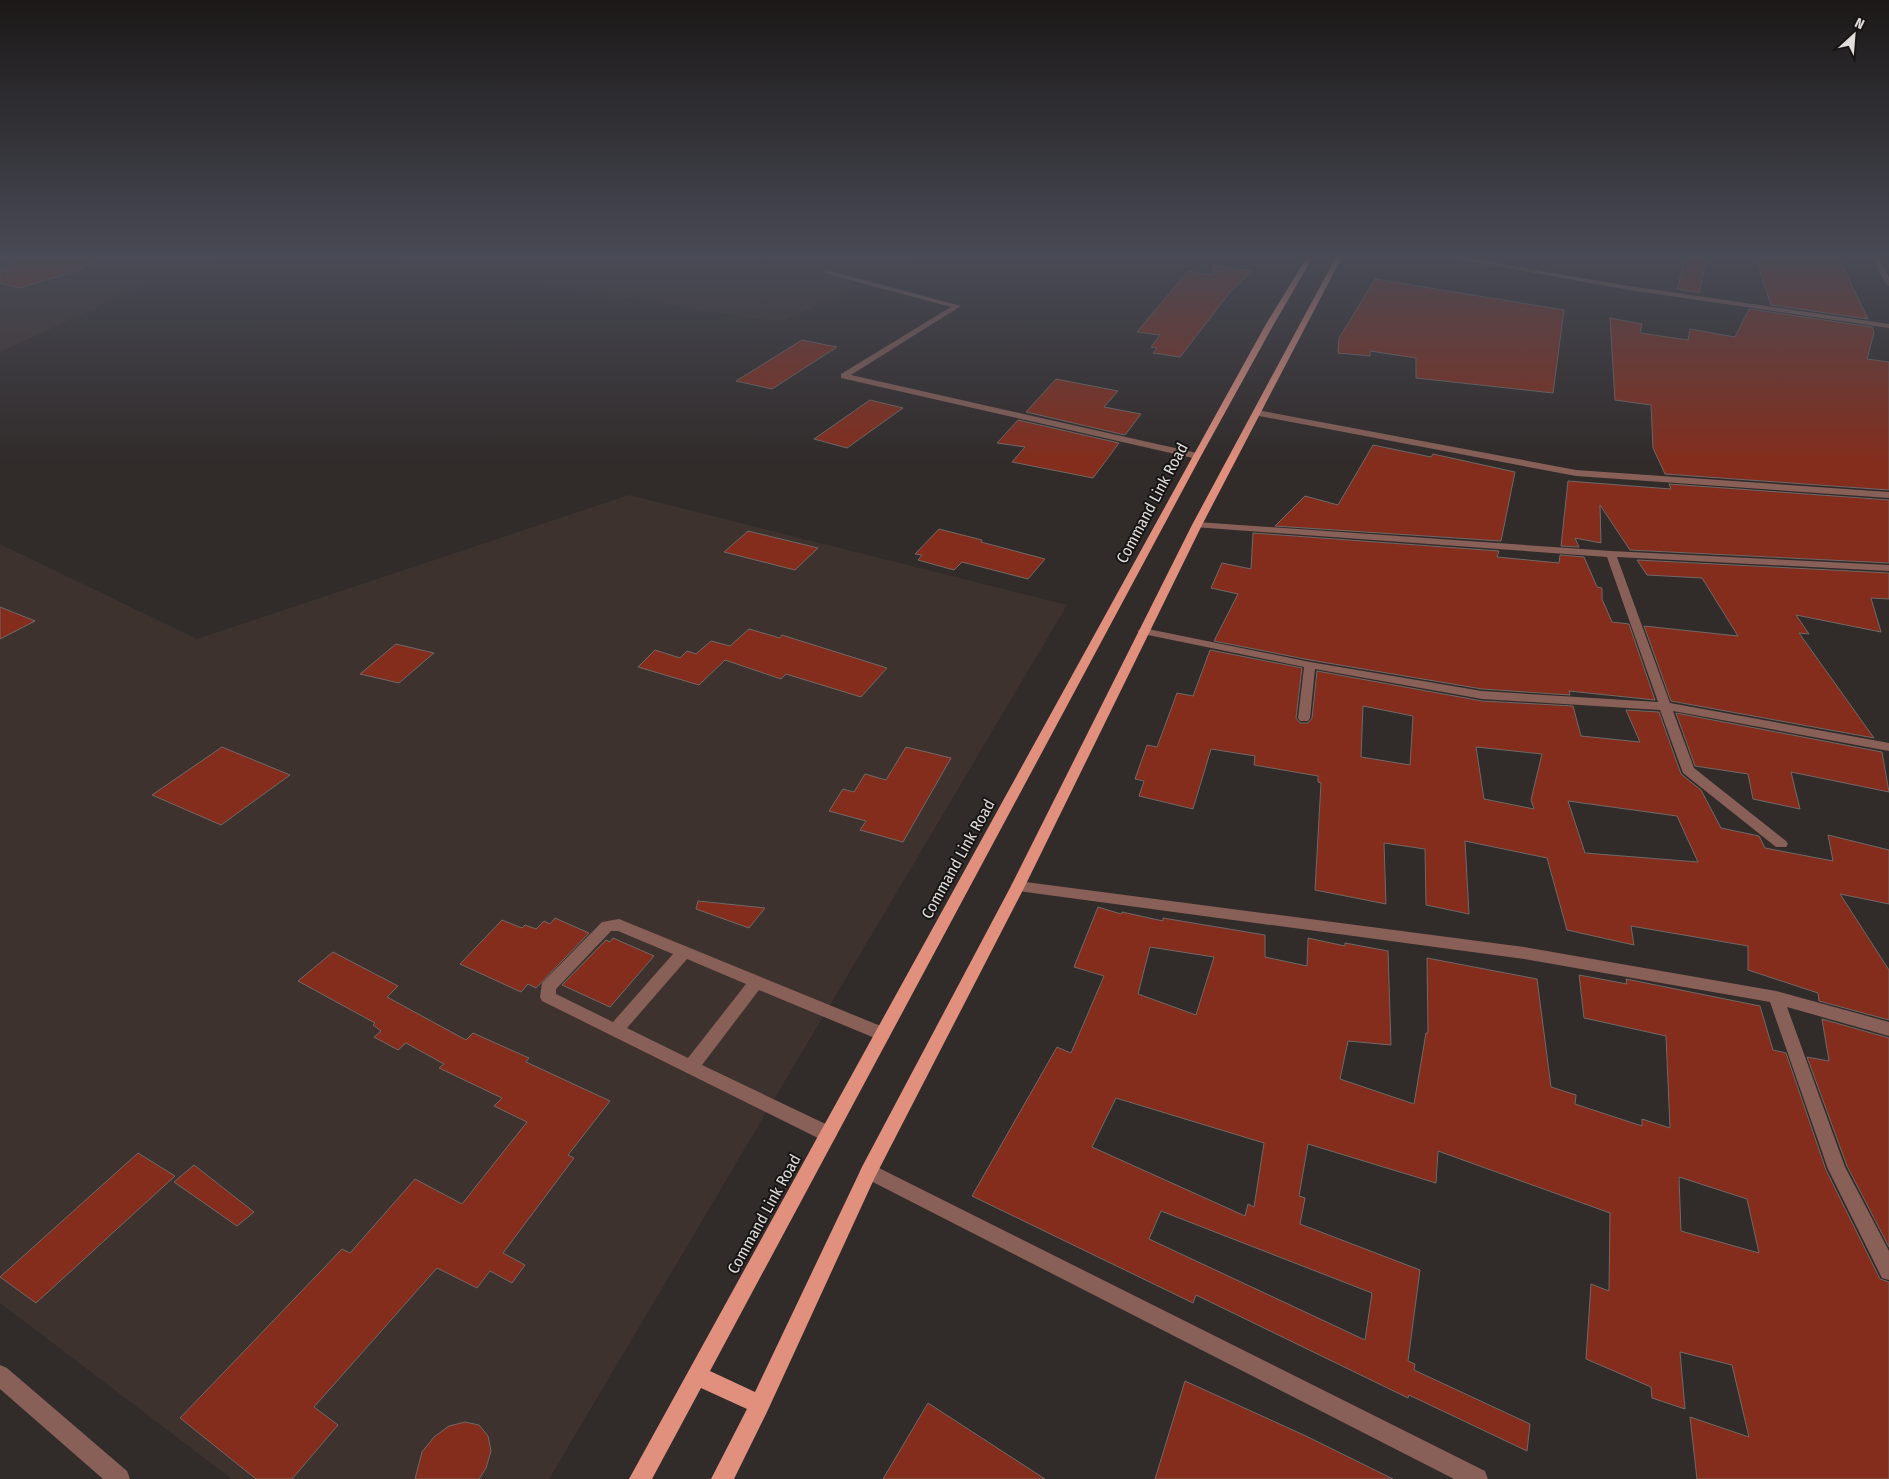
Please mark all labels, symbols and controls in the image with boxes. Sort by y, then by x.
north arrow [1829,10,1879,60]
text: N [1852,14,1867,33]
street label: Command Link Road [1112,440,1192,566]
street label: Command Link Road [917,796,999,922]
street label: Command Link Road [723,1151,805,1277]

